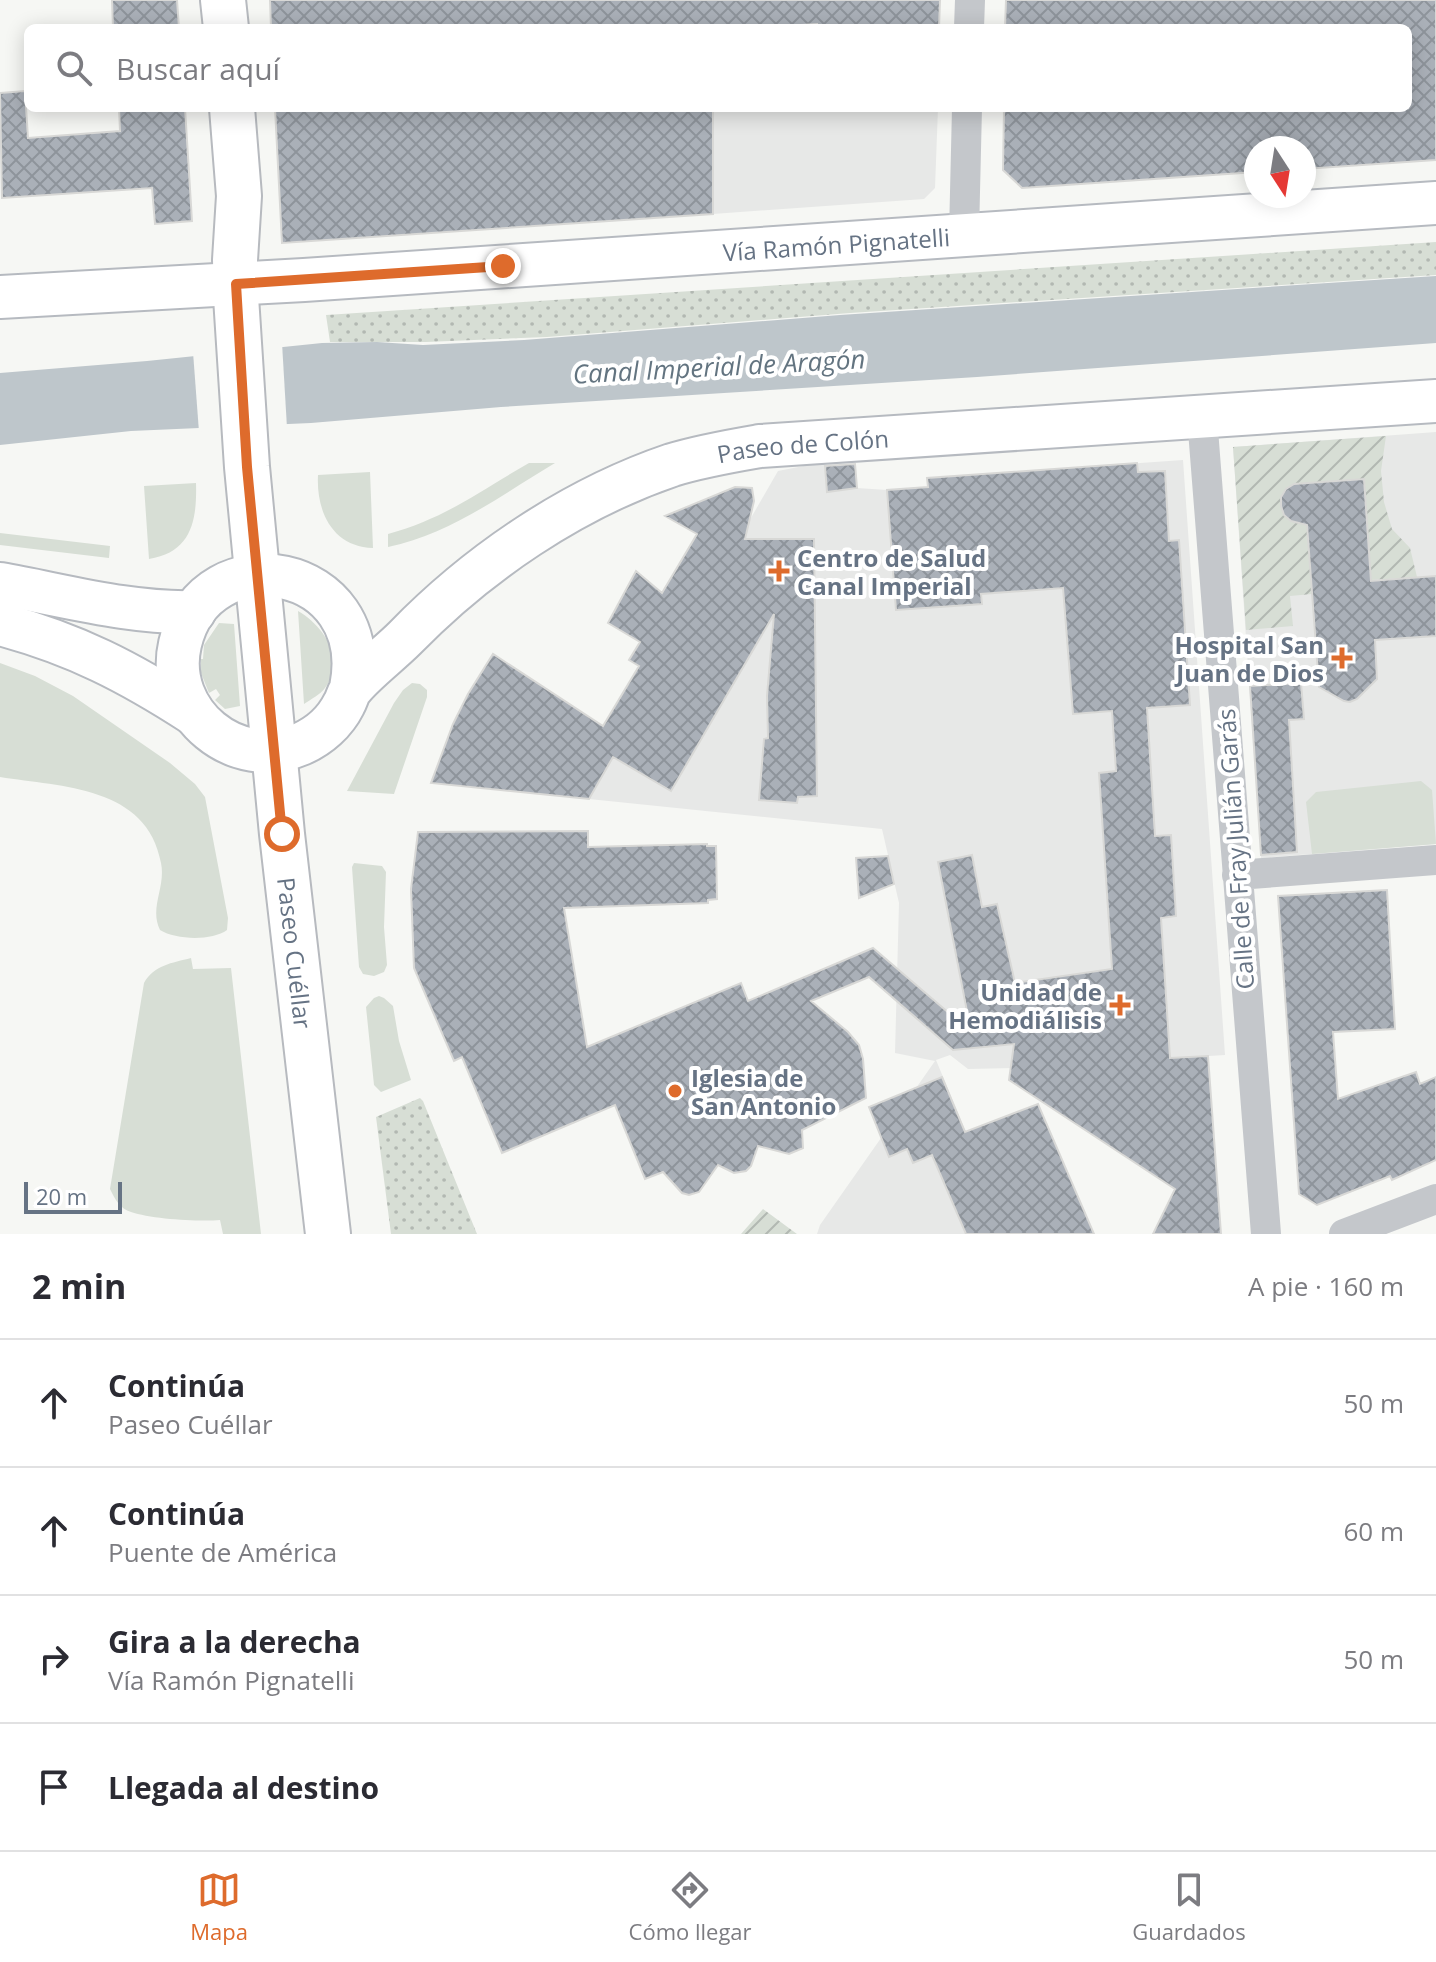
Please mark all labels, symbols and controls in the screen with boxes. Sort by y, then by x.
search box [24,24,1412,112]
icon: search [52,46,96,90]
text: Buscar aquí [116,48,280,89]
north arrow [1244,136,1316,208]
street label: Vía Ramón Pignatelli [722,220,951,268]
route end [485,248,521,284]
water label: Canal Imperial de Aragón [572,340,866,392]
street label: Paseo de Colón [714,421,890,470]
place label: Centro de Salud Canal Imperial [797,541,986,602]
marker: Centro de Salud Canal Imperial [768,560,790,582]
place label: Hospital San Juan de Dios [1174,628,1324,689]
marker: Hospital San Juan de Dios [1331,647,1353,669]
street label: Calle de Fray Julián Garás [1209,707,1261,991]
route start [264,816,300,852]
street label: Paseo Cuéllar [271,875,321,1030]
place label: Unidad de Hemodiálisis [948,975,1102,1036]
marker: Unidad de Hemodiálisis [1109,994,1131,1016]
place label: Iglesia de San Antonio [691,1061,836,1122]
marker: Iglesia de San Antonio [666,1082,684,1100]
scale bar [24,1178,122,1214]
text: 20 m [36,1181,87,1211]
text: 2 min [32,1263,126,1309]
text: A pie · 160 m [1248,1268,1404,1304]
text: Continúa [108,1365,245,1406]
icon: ahead [32,1381,76,1425]
text: 50 m [1343,1385,1404,1421]
text: Paseo Cuéllar [108,1406,273,1442]
text: Continúa [108,1493,245,1534]
icon: ahead [32,1509,76,1553]
text: 60 m [1343,1513,1404,1549]
text: Puente de América [108,1534,337,1570]
text: Gira a la derecha [108,1621,361,1662]
icon: right [32,1637,76,1681]
text: 50 m [1343,1641,1404,1677]
text: Vía Ramón Pignatelli [108,1662,354,1698]
icon: arrive [32,1765,76,1809]
text: Llegada al destino [108,1767,379,1808]
tab: Mapa [190,1868,248,1946]
tab: Cómo llegar [629,1868,752,1946]
tab: Guardados [1132,1868,1246,1946]

